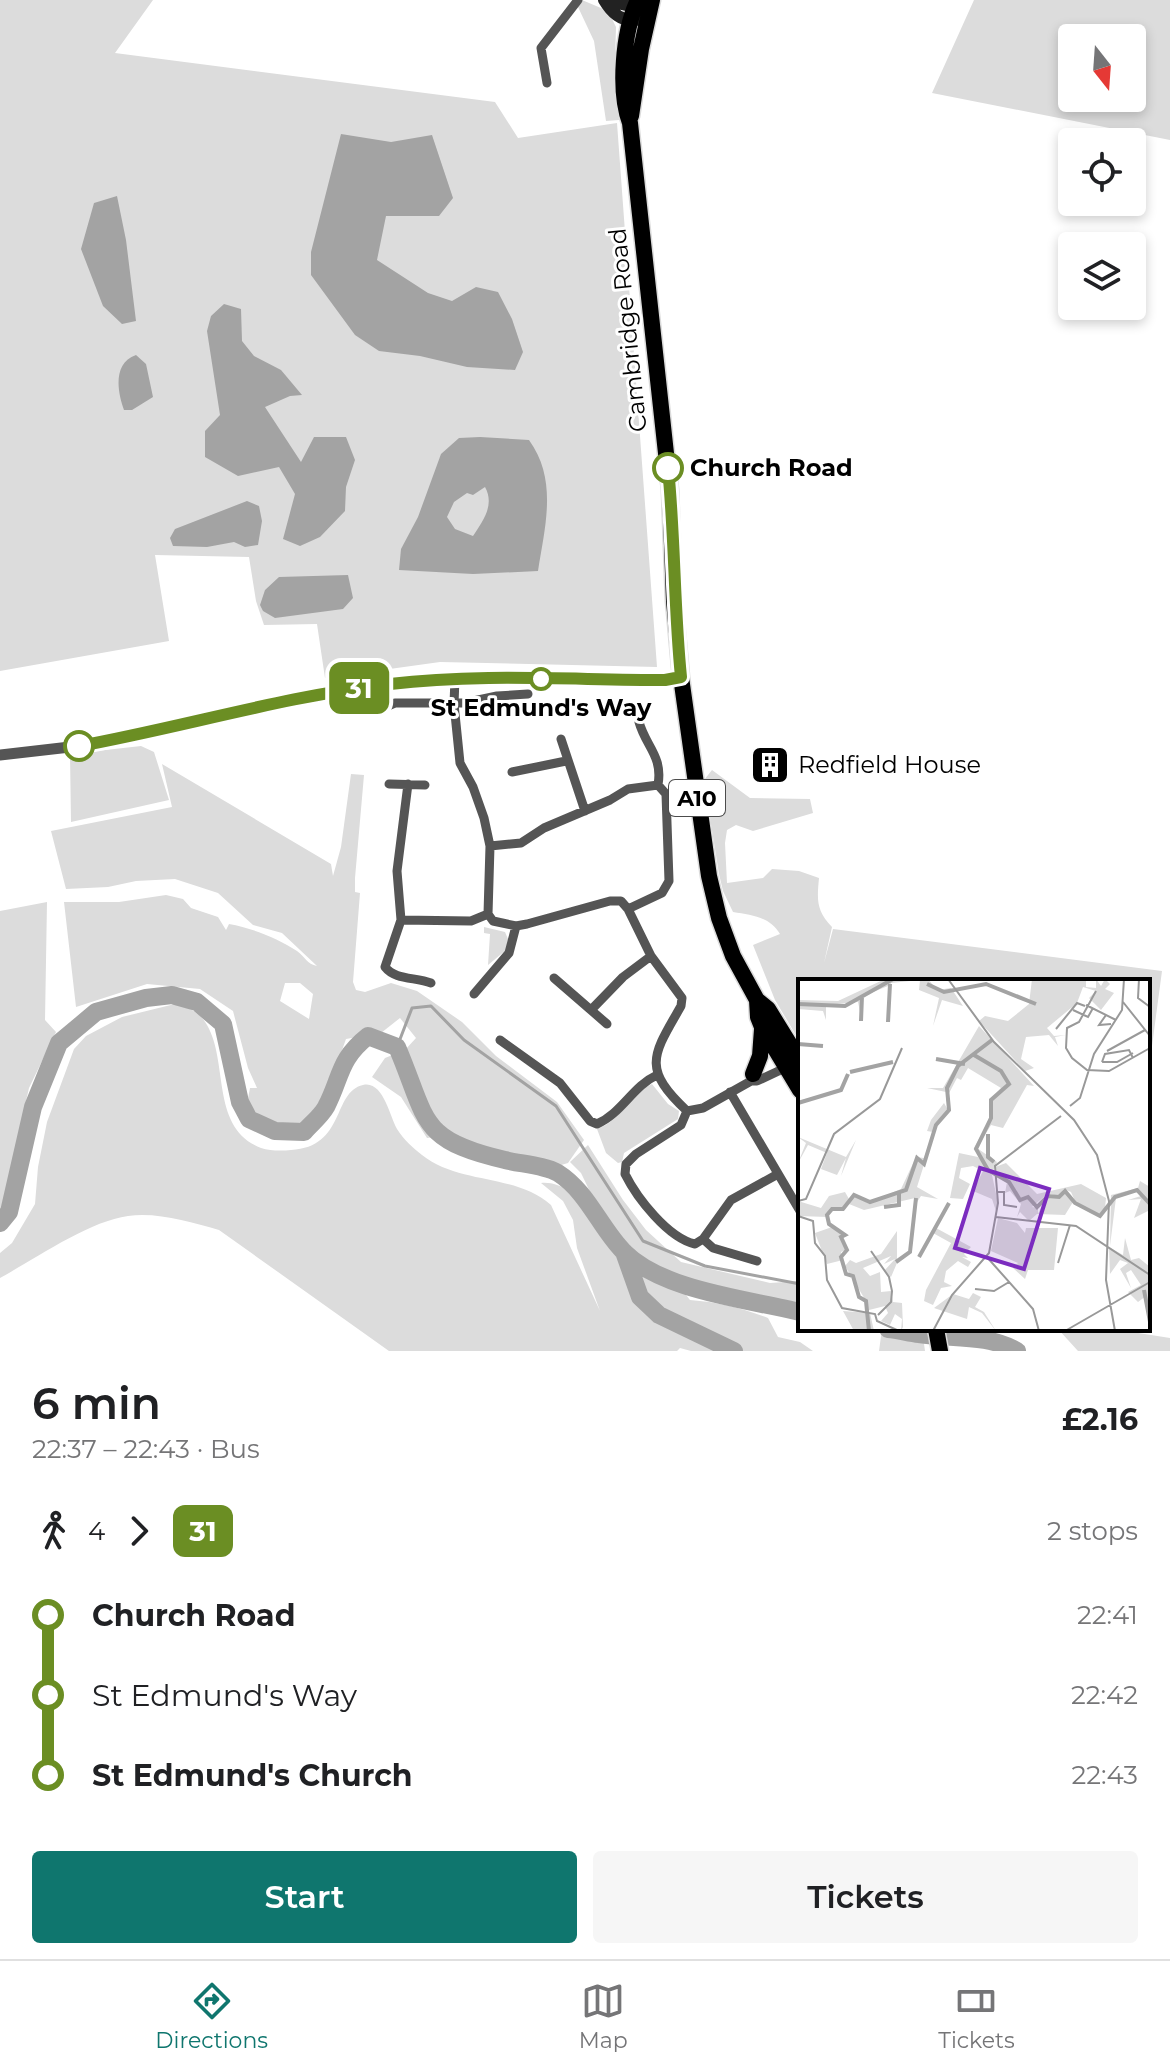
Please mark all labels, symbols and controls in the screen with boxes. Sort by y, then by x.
north arrow [1058,24,1146,112]
map controls [1058,24,1146,320]
button: locate [1058,128,1146,216]
street label: Cambridge Road [602,227,653,433]
button: layers [1058,232,1146,320]
marker: Church Road [653,453,683,483]
place label: Church Road [690,453,853,482]
line badge: 31 [323,662,395,714]
marker: St Edmund's Way [530,668,552,690]
text: 31 [345,671,373,705]
place label: St Edmund's Way [431,693,652,722]
unlabelled marker [64,731,94,761]
building icon: Redfield House [749,744,791,786]
place label: Redfield House [798,750,981,779]
road number: A10 [669,780,725,816]
inset map [798,979,1150,1331]
text: 6 min [32,1376,161,1430]
text: £2.16 [1062,1401,1138,1438]
text: 22:37 – 22:43 · Bus [32,1433,260,1465]
icon: walk [32,1509,76,1553]
icon: forward [117,1509,161,1553]
text: 31 [189,1514,217,1548]
text: 4 [88,1515,105,1547]
text: 2 stops [1047,1515,1138,1547]
text: Church Road [92,1597,295,1634]
text: 22:41 [1077,1599,1138,1631]
text: St Edmund's Way [92,1677,357,1714]
text: 22:42 [1071,1679,1138,1711]
text: St Edmund's Church [92,1757,413,1794]
text: 22:43 [1071,1759,1138,1791]
button: Start [32,1851,577,1943]
button: Tickets [593,1851,1138,1943]
tab: Directions [155,1979,268,2054]
tab: Map [579,1979,628,2054]
tab: Tickets [938,1979,1015,2054]

